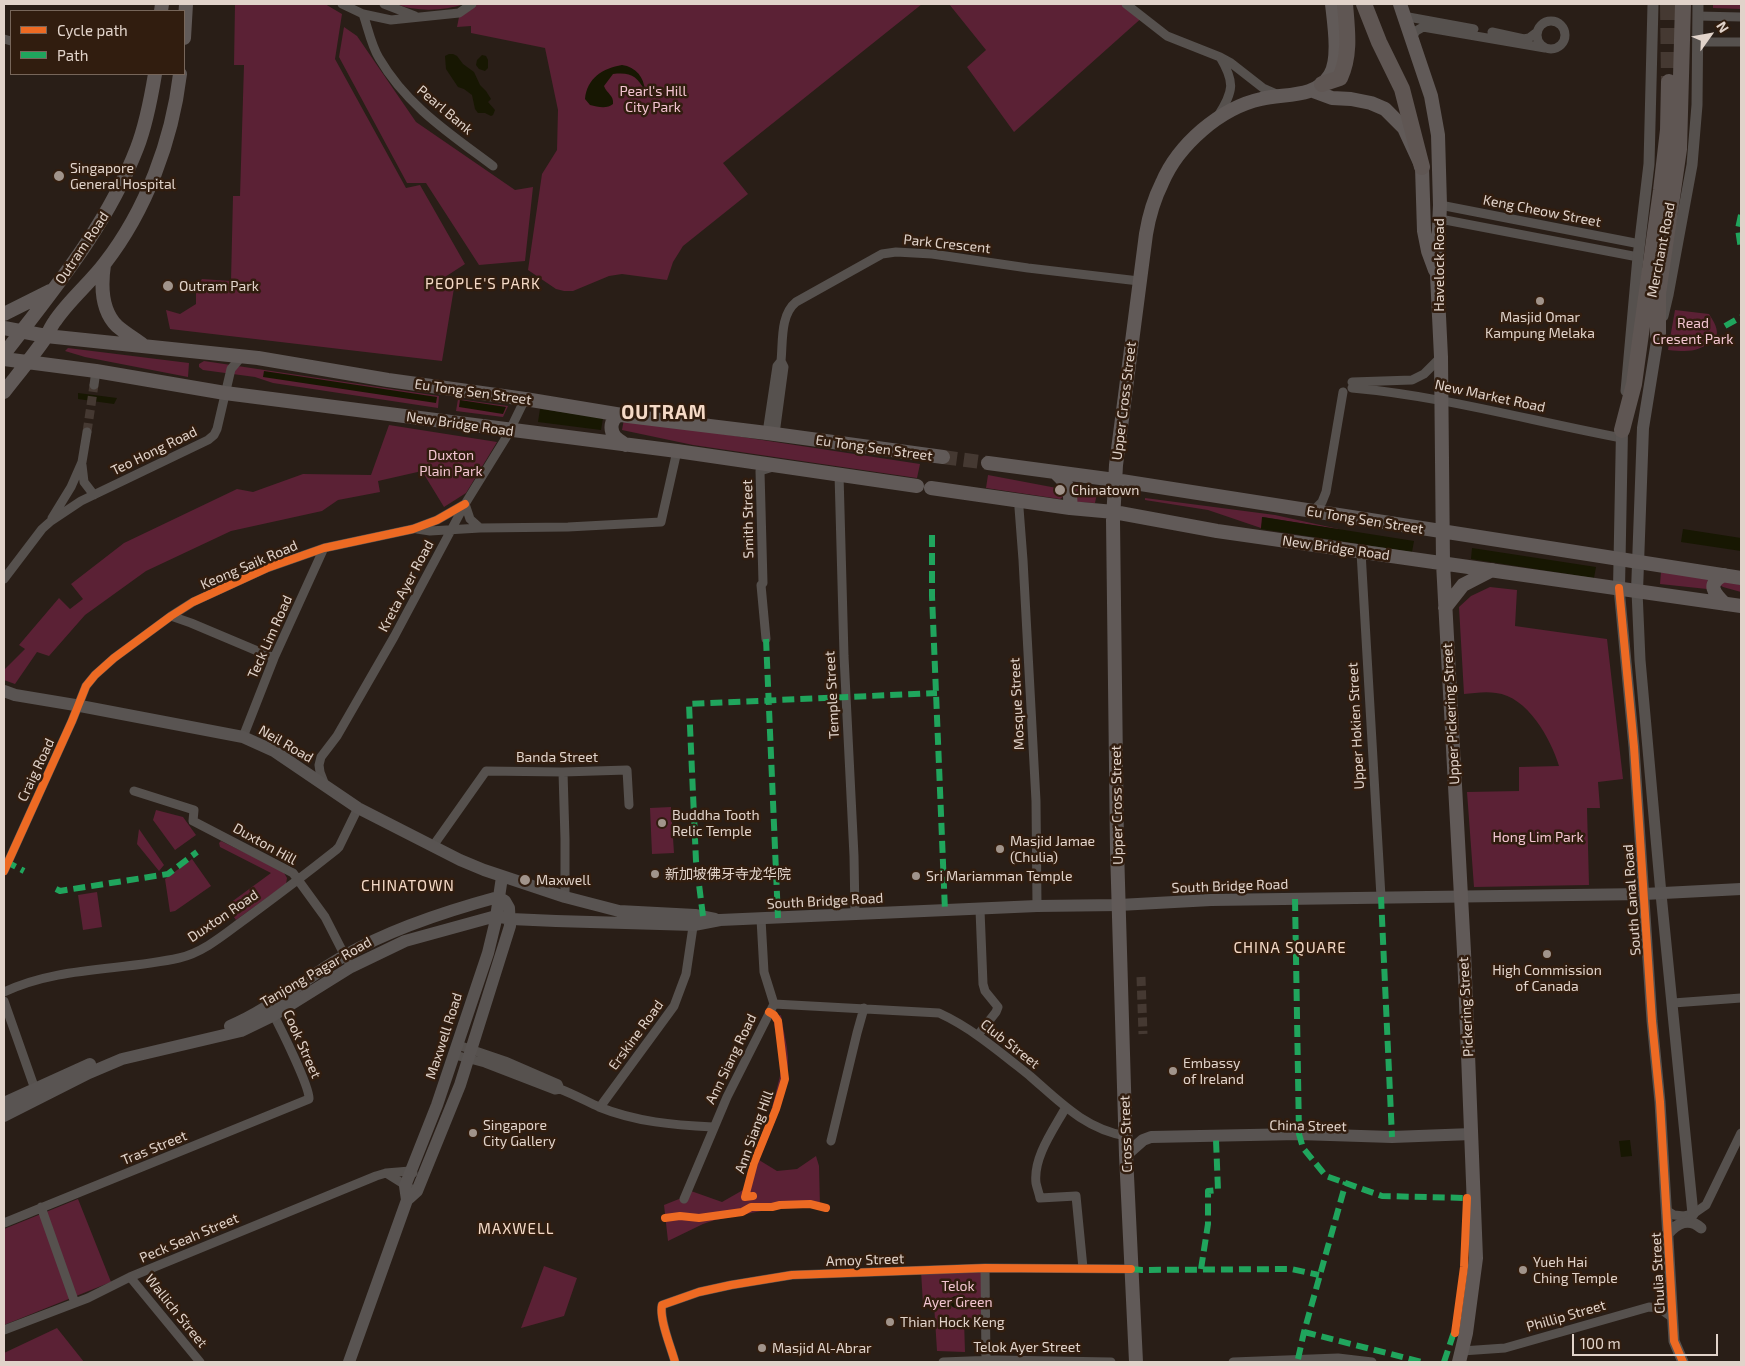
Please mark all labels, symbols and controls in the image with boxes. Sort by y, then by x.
legend [10,10,185,75]
north arrow [1685,10,1735,60]
text: N [1713,18,1733,36]
text: Cycle path [57,21,128,39]
text: Path [57,46,88,64]
street label: Pearl Bank [414,82,476,138]
park label: Pearl's Hill City Park [619,83,687,115]
place label: Singapore General Hospital [70,160,176,192]
marker: Singapore General Hospital [52,169,66,183]
street label: Keng Cheow Street [1482,191,1602,231]
street label: Merchant Road [1644,201,1678,299]
street label: Outram Road [52,209,112,287]
street label: Havelock Road [1431,218,1447,312]
street label: Park Crescent [903,231,991,257]
district label: PEOPLE'S PARK [423,275,543,293]
place label: Outram Park [179,278,259,294]
marker: Outram Park [161,279,175,293]
marker: Masjid Omar Kampung Melaka [1534,295,1546,307]
place label: Masjid Omar Kampung Melaka [1485,309,1595,342]
park label: Read Cresent Park [1653,315,1733,348]
street label: Upper Cross Street [1108,341,1140,461]
street label: Eu Tong Sen Street [413,375,533,409]
street label: New Market Road [1433,376,1547,416]
district label: OUTRAM [620,402,708,424]
street label: New Bridge Road [405,408,515,440]
street label: Teo Hong Road [108,423,200,479]
street label: Eu Tong Sen Street [814,431,934,465]
park label: Duxton Plain Park [419,447,483,480]
street label: Smith Street [739,479,757,559]
place label: Chinatown [1071,482,1139,498]
marker: Chinatown [1053,483,1067,497]
street label: Eu Tong Sen Street [1305,502,1425,538]
street label: New Bridge Road [1281,532,1391,564]
street label: Keong Saik Road [198,537,300,593]
street label: Kreta Ayer Road [375,537,437,635]
street label: Teck Lim Road [244,593,296,681]
street label: Upper Pickering Street [1439,643,1463,785]
street label: Temple Street [821,651,843,739]
street label: Mosque Street [1006,657,1028,751]
street label: Upper Hokien Street [1344,662,1368,790]
street label: Neil Road [256,722,316,766]
street label: Craig Road [14,736,58,804]
street label: Upper Cross Street [1108,745,1126,865]
street label: Banda Street [516,749,598,765]
place label: Buddha Tooth Relic Temple [672,807,760,840]
marker: Buddha Tooth Relic Temple [656,817,668,829]
street label: Duxton Hill [230,820,300,868]
park label: Hong Lim Park [1492,829,1584,845]
place label: Masjid Jamae (Chulia) [1010,833,1095,866]
marker: Masjid Jamae (Chulia) [994,843,1006,855]
street label: South Canal Road [1620,844,1644,956]
place label: 新加坡佛牙寺龙华院 [665,866,791,882]
marker: 新加坡佛牙寺龙华院 [649,868,661,880]
place label: Sri Mariamman Temple [926,868,1072,884]
marker: Sri Mariamman Temple [910,870,922,882]
place label: Maxwell [536,872,591,888]
marker: Maxwell [518,873,532,887]
street label: South Bridge Road [1171,876,1289,896]
district label: CHINATOWN [360,877,456,895]
street label: Duxton Road [185,886,261,946]
street label: South Bridge Road [766,890,884,912]
street label: Tanjong Pagar Road [257,933,375,1011]
district label: CHINA SQUARE [1232,939,1348,957]
marker: High Commission of Canada [1541,948,1553,960]
street label: Pickering Street [1455,957,1477,1057]
place label: High Commission of Canada [1492,962,1602,994]
street label: Maxwell Road [422,991,466,1081]
street label: Erskine Road [605,997,667,1073]
street label: Cook Street [279,1007,325,1081]
street label: Ann Siang Road [702,1011,760,1107]
street label: Club Street [977,1016,1043,1072]
place label: Embassy of Ireland [1183,1055,1244,1088]
marker: Embassy of Ireland [1167,1065,1179,1077]
street label: Ann Siang Hill [731,1088,777,1176]
street label: Cross Street [1116,1095,1136,1173]
place label: Singapore City Gallery [483,1117,556,1150]
street label: China Street [1269,1117,1347,1135]
street label: Tras Street [119,1127,189,1169]
marker: Singapore City Gallery [467,1127,479,1139]
street label: Peck Seah Street [137,1210,241,1266]
district label: MAXWELL [477,1220,555,1238]
street label: Chulia Street [1647,1232,1669,1314]
street label: Amoy Street [826,1250,904,1270]
place label: Yueh Hai Ching Temple [1533,1254,1618,1286]
marker: Yueh Hai Ching Temple [1517,1264,1529,1276]
street label: Wallich Street [141,1271,211,1351]
park label: Telok Ayer Green [923,1278,993,1310]
street label: Phillip Street [1524,1297,1608,1335]
place label: Thian Hock Keng [900,1314,1005,1330]
marker: Thian Hock Keng [884,1316,896,1328]
scale bar [1575,1324,1721,1356]
text: 100 m [1580,1334,1621,1352]
street label: Telok Ayer Street [973,1339,1081,1355]
place label: Masjid Al-Abrar [772,1340,872,1356]
marker: Masjid Al-Abrar [756,1342,768,1354]

